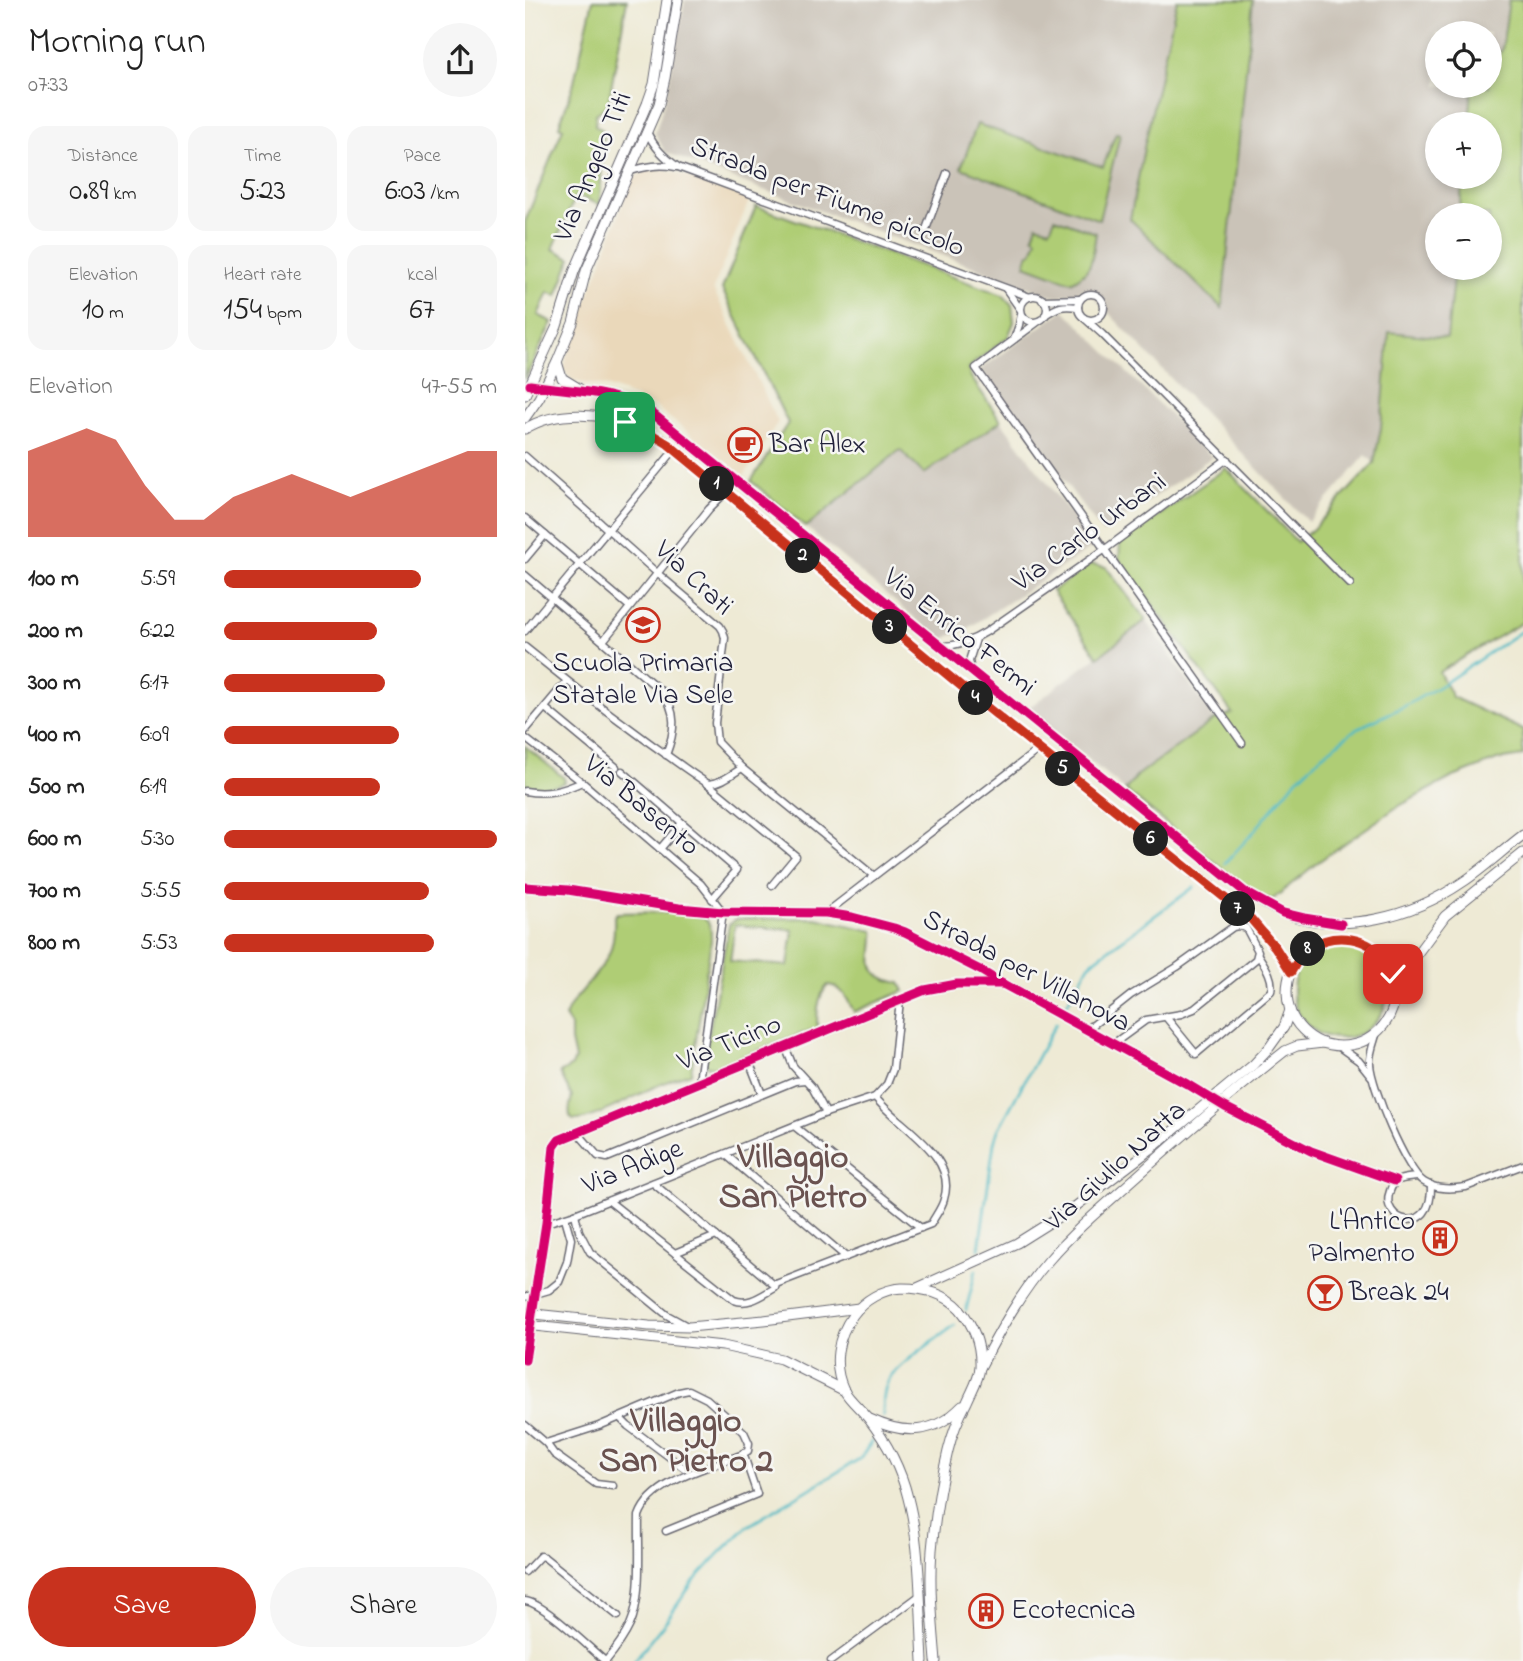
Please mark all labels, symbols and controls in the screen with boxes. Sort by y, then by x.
text: Morning run [28,15,206,71]
map controls [1425,21,1502,280]
button: locate [1425,21,1502,98]
button: share [423,23,497,97]
text: 07:33 [28,69,68,102]
street label: Via Angelo Titi [544,85,644,249]
button: + [1425,112,1502,189]
street label: Strada per Fiume piccolo [684,127,970,269]
text: Distance [68,143,138,170]
text: Time [244,143,281,170]
text: Pace [404,143,441,170]
text: 0.89 [69,170,109,214]
text: 5:23 [239,170,286,214]
text: 6:03 [385,170,426,214]
text: km [109,181,136,208]
text: /km [426,181,460,208]
button: − [1425,203,1502,280]
text: Elevation [68,262,138,289]
text: Heart rate [224,262,301,289]
text: kcal [407,262,437,289]
text: 10 [82,289,104,333]
text: 154 [223,289,262,333]
text: 67 [409,289,435,333]
text: m [104,300,124,327]
text: bpm [262,300,302,327]
text: Elevation [28,371,113,404]
text: 47–55 m [422,371,497,404]
pin [595,392,655,452]
icon: arrive [606,403,644,441]
place label: Bar Alex [768,425,866,466]
cafe icon: Bar Alex [726,426,764,464]
street label: Via Carlo Urbani [1003,463,1176,604]
pin: 1 [699,466,735,502]
text: 1 [713,470,720,497]
street label: Via Crati [643,531,742,627]
pin: 2 [785,538,821,574]
text: 2 [798,542,807,569]
street label: Via Enrico Fermi [873,558,1044,708]
text: 100 m [28,563,79,596]
text: 5:59 [140,563,175,596]
school or university icon: Scuola Primaria Statale Via Sele [624,606,662,644]
pin: 3 [873,610,907,644]
text: 3 [886,613,893,640]
text: 200 m [28,615,83,648]
text: 6:22 [140,615,175,648]
place label: Scuola Primaria Statale Via Sele [553,644,734,717]
text: 300 m [28,667,81,700]
text: 6:17 [140,667,169,700]
pin: 4 [959,680,993,716]
text: 4 [972,684,979,711]
text: 400 m [28,719,81,752]
text: 6:09 [140,719,169,752]
street label: Via Basento [573,745,708,867]
pin: 5 [1045,752,1081,786]
text: 5 [1057,755,1068,782]
text: 500 m [28,771,85,804]
text: 6:19 [140,771,166,804]
pin: 6 [1133,822,1169,856]
text: 600 m [28,823,82,856]
text: 5:30 [140,823,175,856]
text: 6 [1146,825,1155,852]
text: 700 m [28,875,81,908]
text: 5:55 [140,875,181,908]
pin: 7 [1221,892,1255,926]
text: 7 [1234,895,1241,922]
street label: Strada per Villanova [914,900,1138,1044]
text: 800 m [28,927,80,960]
text: 5:53 [140,927,178,960]
pin: 8 [1291,932,1325,967]
text: 8 [1304,935,1311,962]
pin [1363,944,1423,1004]
icon: check [1374,955,1412,993]
street label: Via Ticino [671,1005,788,1084]
street label: Via Giulio Natta [1035,1092,1196,1243]
street label: Via Adige [576,1129,690,1207]
district label: Villaggio San Pietro [719,1133,867,1224]
place label: L'Antico Palmento [1309,1202,1415,1275]
building icon: L'Antico Palmento [1421,1219,1459,1257]
place label: Break 24 [1348,1273,1449,1314]
bar icon: Break 24 [1306,1274,1344,1312]
district label: Villaggio San Pietro 2 [599,1397,774,1488]
button: Save [28,1567,256,1647]
button: Share [270,1567,497,1647]
place label: Ecotecnica [1011,1591,1136,1632]
building icon: Ecotecnica [967,1592,1005,1630]

